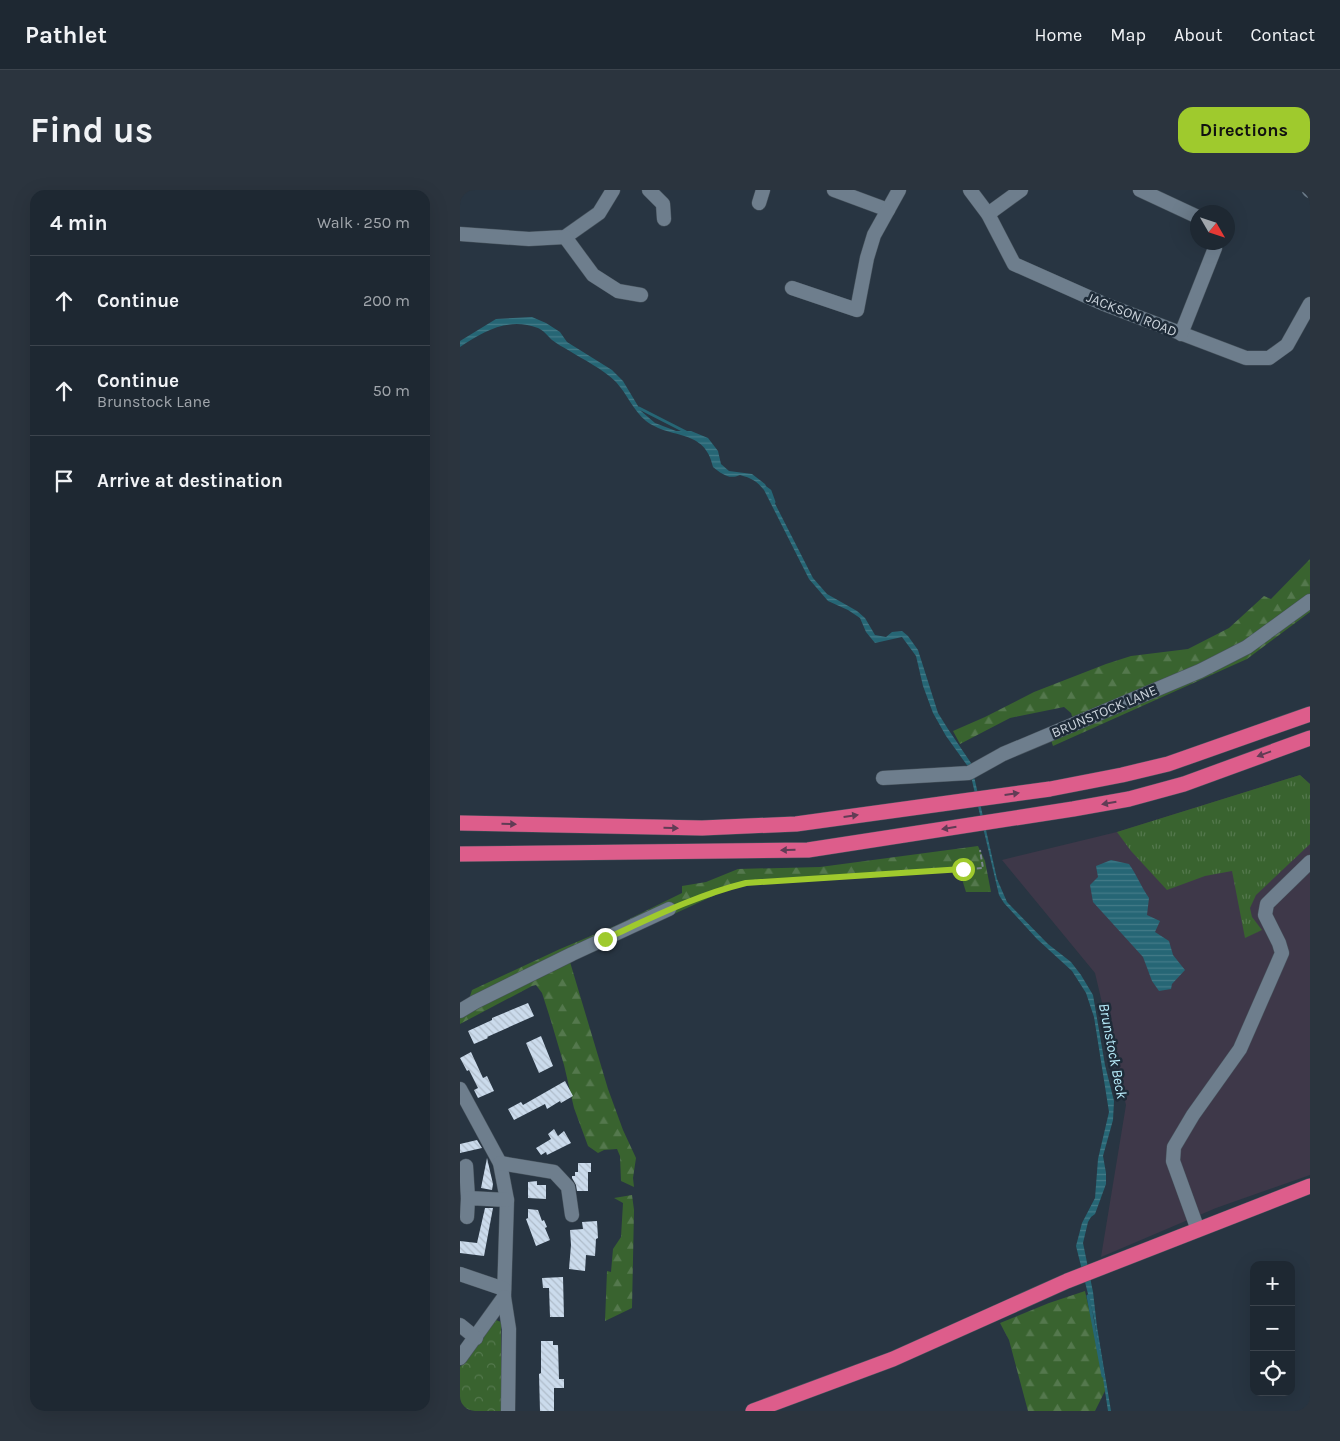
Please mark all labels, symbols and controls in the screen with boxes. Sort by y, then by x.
text: Pathlet [25,21,107,49]
text: Home [1034,24,1082,46]
text: Map [1110,24,1146,46]
text: About [1174,24,1223,46]
text: Contact [1251,24,1315,46]
button: Directions [1178,107,1310,153]
text: Find us [30,110,153,151]
north arrow [1190,205,1235,250]
text: 4 min [50,211,108,235]
text: Walk · 250 m [317,213,410,232]
icon: ahead [50,287,78,315]
street label: JACKSON ROAD [1084,289,1180,340]
text: Continue [97,290,179,312]
text: 200 m [363,291,410,310]
text: Continue [97,370,179,392]
icon: ahead [50,377,78,405]
text: 50 m [373,381,410,400]
text: Brunstock Lane [97,392,210,411]
icon: arrive [50,467,78,495]
text: Arrive at destination [97,470,283,492]
street label: BRUNSTOCK LANE [1049,682,1160,741]
one-way arrow [1256,750,1271,758]
one-way arrow [1004,790,1020,798]
one-way arrow [1101,799,1117,807]
one-way arrow [843,812,859,820]
one-way arrow [501,821,517,829]
one-way arrow [663,824,679,832]
one-way arrow [941,824,957,832]
one-way arrow [780,846,796,854]
route start [952,858,975,881]
route end [594,928,617,951]
water label: Brunstock Beck [1095,1002,1131,1101]
map controls [1250,1261,1295,1396]
button: + [1250,1261,1295,1306]
button: − [1250,1306,1295,1351]
button: locate [1250,1351,1295,1396]

